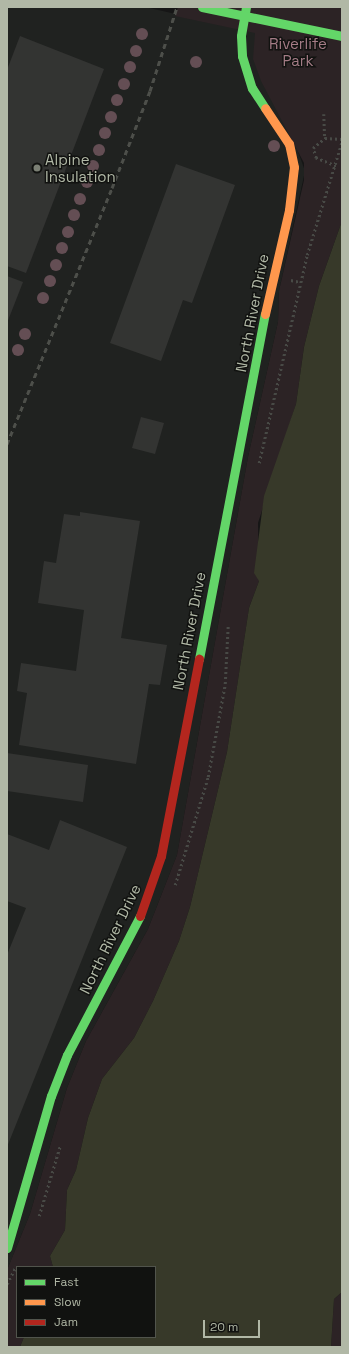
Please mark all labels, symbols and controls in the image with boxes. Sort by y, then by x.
park label: Riverlife Park [269,34,327,69]
place label: Alpine Insulation [45,150,116,185]
marker: Alpine Insulation [32,163,42,173]
street label: North River Drive [232,252,272,374]
street label: North River Drive [169,570,209,692]
street label: North River Drive [76,881,144,997]
legend [16,1266,156,1338]
text: Fast [54,1274,79,1290]
text: Slow [54,1294,81,1310]
scale bar [205,1312,262,1338]
text: Jam [54,1314,78,1330]
text: 20 m [210,1319,238,1335]

